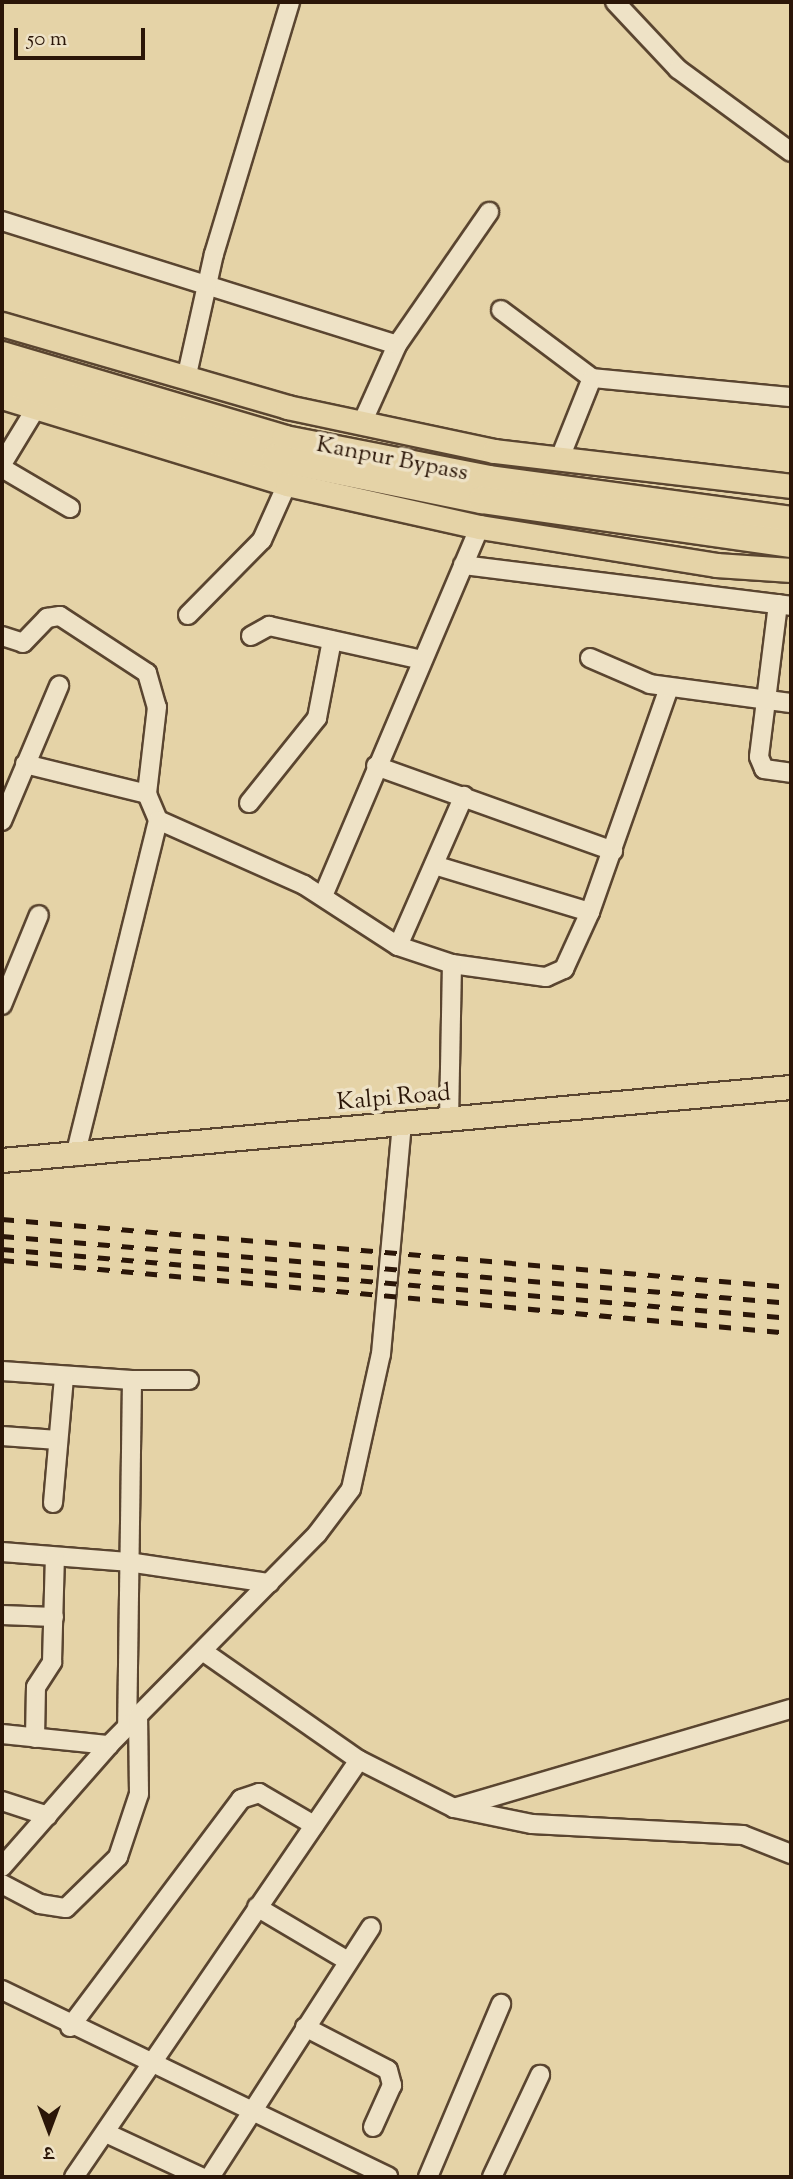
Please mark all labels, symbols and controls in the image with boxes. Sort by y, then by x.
scale bar [18,14,149,58]
text: 50 m [27,25,67,55]
street label: Kanpur Bypass [314,431,470,489]
street label: Kalpi Road [336,1080,452,1118]
north arrow [14,2095,84,2165]
text: उ [44,2138,54,2165]

